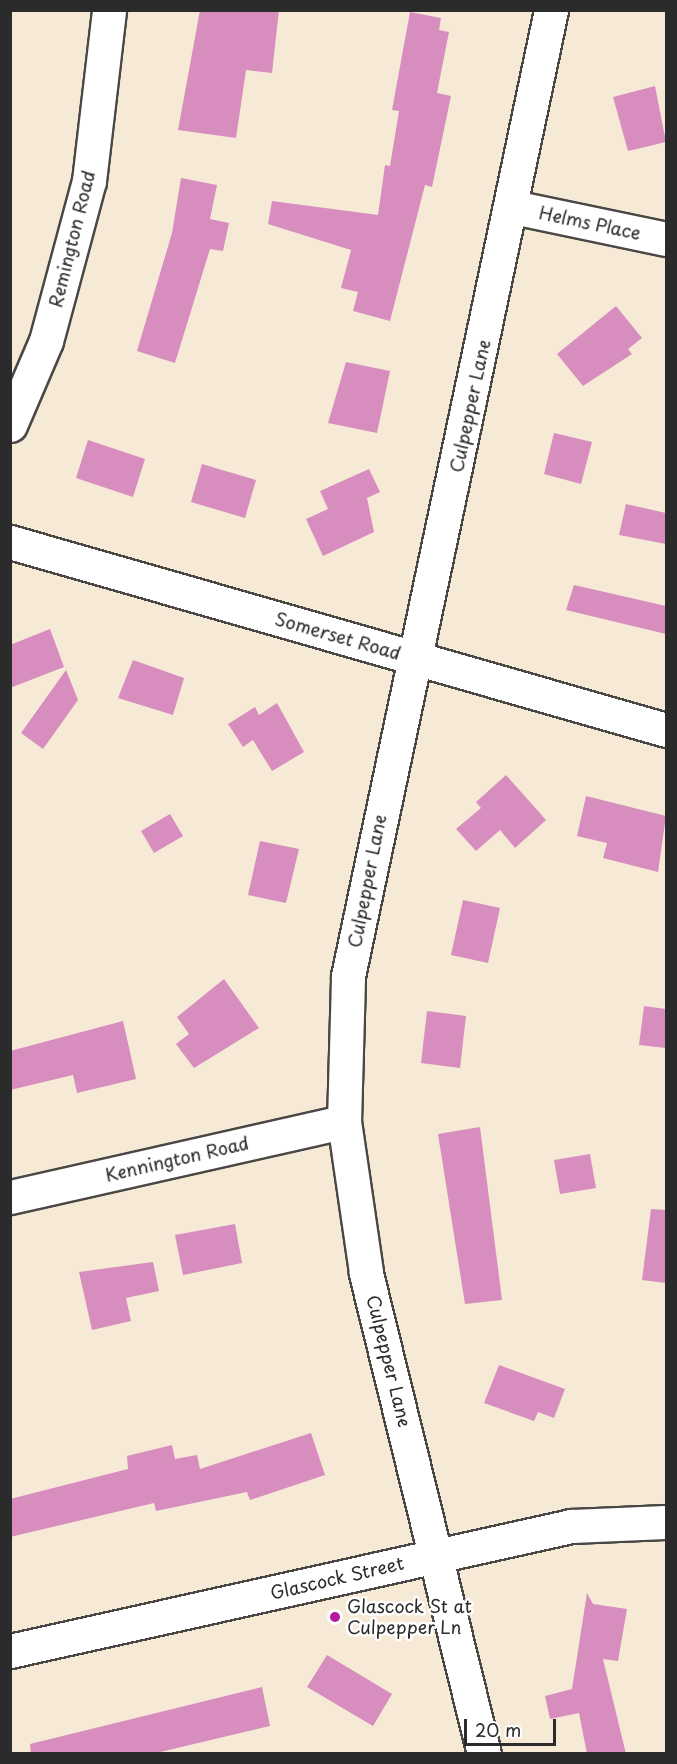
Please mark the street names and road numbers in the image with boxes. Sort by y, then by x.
street label: Remington Road [45,169,99,309]
street label: Helms Place [537,202,643,244]
street label: Culpepper Lane [445,337,495,475]
street label: Somerset Road [272,608,404,664]
street label: Culpepper Lane [343,812,391,950]
street label: Kennington Road [103,1132,251,1186]
street label: Culpepper Lane [362,1292,416,1430]
street label: Glascock Street [268,1552,406,1604]

